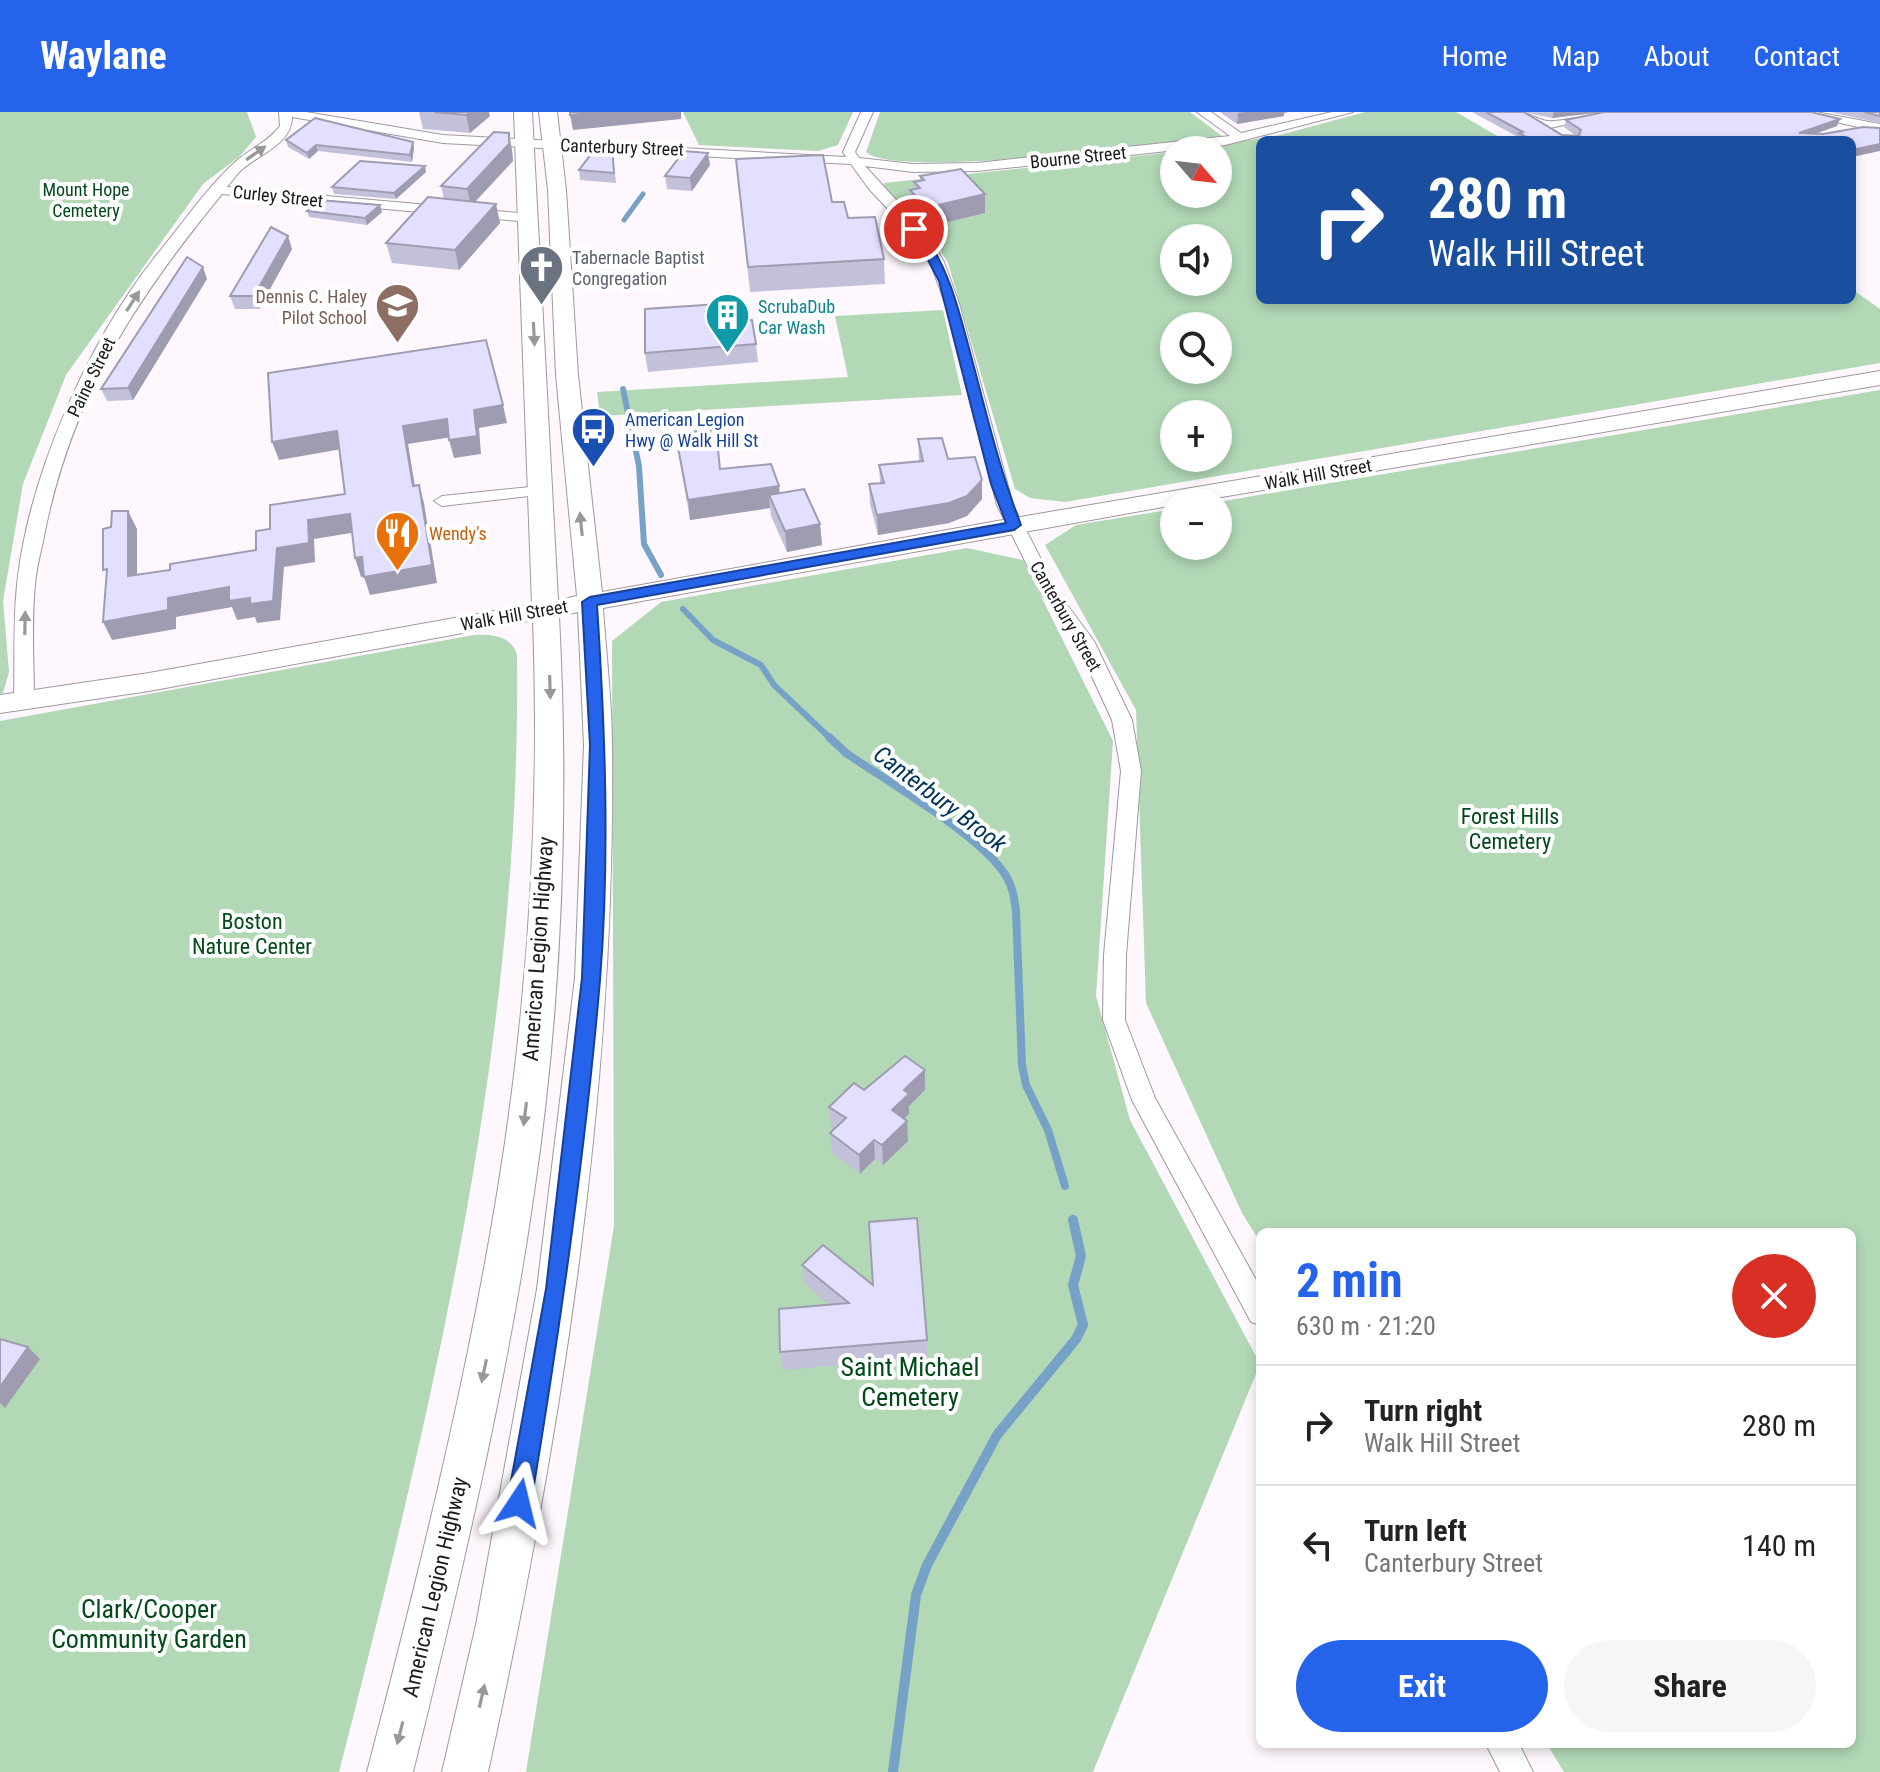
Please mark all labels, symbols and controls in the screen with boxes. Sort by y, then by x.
text: Waylane [40,34,167,78]
text: Home [1442,40,1507,73]
text: Map [1551,40,1600,73]
text: About [1644,40,1710,73]
text: Contact [1754,40,1840,73]
street label: Canterbury Street [560,134,684,160]
north arrow [1160,136,1232,208]
map controls [1160,136,1232,560]
street label: Bourne Street [1029,142,1127,172]
one-way arrow [246,146,267,161]
text: 280 m [1428,166,1567,232]
icon: right [1296,168,1400,272]
park label: Mount Hope Cemetery [42,179,130,221]
street label: Curley Street [232,181,324,211]
pin [880,195,948,263]
icon: arrive [892,207,936,251]
button: sound [1160,224,1232,296]
text: Walk Hill Street [1428,233,1645,275]
church icon: Tabernacle Baptist Congregation [517,243,565,306]
place label: Tabernacle Baptist Congregation [572,247,704,289]
school or university icon: Dennis C. Haley Pilot School [374,282,422,345]
place label: Dennis C. Haley Pilot School [256,286,368,328]
one-way arrow [125,290,139,312]
building icon: ScrubaDub Car Wash [703,292,751,355]
place label: ScrubaDub Car Wash [758,296,835,338]
button: search [1160,312,1232,384]
one-way arrow [527,322,540,347]
street label: Paine Street [63,334,119,420]
button: + [1160,400,1232,472]
bus stop icon: American Legion Hwy @ Walk Hill St [570,405,618,468]
place label: American Legion Hwy @ Walk Hill St [625,409,758,451]
street label: Walk Hill Street [1263,454,1373,494]
button: − [1160,488,1232,560]
restaurant icon: Wendy's [374,509,422,572]
one-way arrow [575,511,588,536]
place label: Wendy's [429,523,487,544]
street label: Canterbury Street [1026,557,1106,675]
street label: Walk Hill Street [459,595,569,635]
one-way arrow [19,610,32,635]
one-way arrow [543,675,556,700]
water label: Canterbury Brook [868,740,1012,858]
park label: Forest Hills Cemetery [1461,804,1559,854]
street label: American Legion Highway [518,836,558,1062]
park label: Boston Nature Center [192,909,312,959]
one-way arrow [518,1102,531,1127]
text: 2 min [1296,1252,1403,1309]
button: close [1732,1254,1816,1338]
text: 630 m · 21:20 [1296,1311,1436,1341]
park label: Saint Michael Cemetery [841,1352,979,1412]
one-way arrow [477,1358,489,1383]
text: Turn right [1364,1393,1482,1428]
icon: right [1296,1403,1340,1447]
text: 280 m [1742,1408,1816,1443]
text: Walk Hill Street [1364,1428,1520,1458]
position arrow [477,1461,561,1545]
street label: American Legion Highway [397,1474,473,1700]
text: Turn left [1364,1513,1467,1548]
icon: left [1296,1523,1340,1567]
text: 140 m [1742,1528,1816,1563]
text: Canterbury Street [1364,1548,1543,1578]
park label: Clark/Cooper Community Garden [51,1594,247,1654]
button: Exit [1296,1640,1548,1732]
button: Share [1564,1640,1816,1732]
one-way arrow [476,1683,489,1708]
one-way arrow [393,1721,406,1746]

